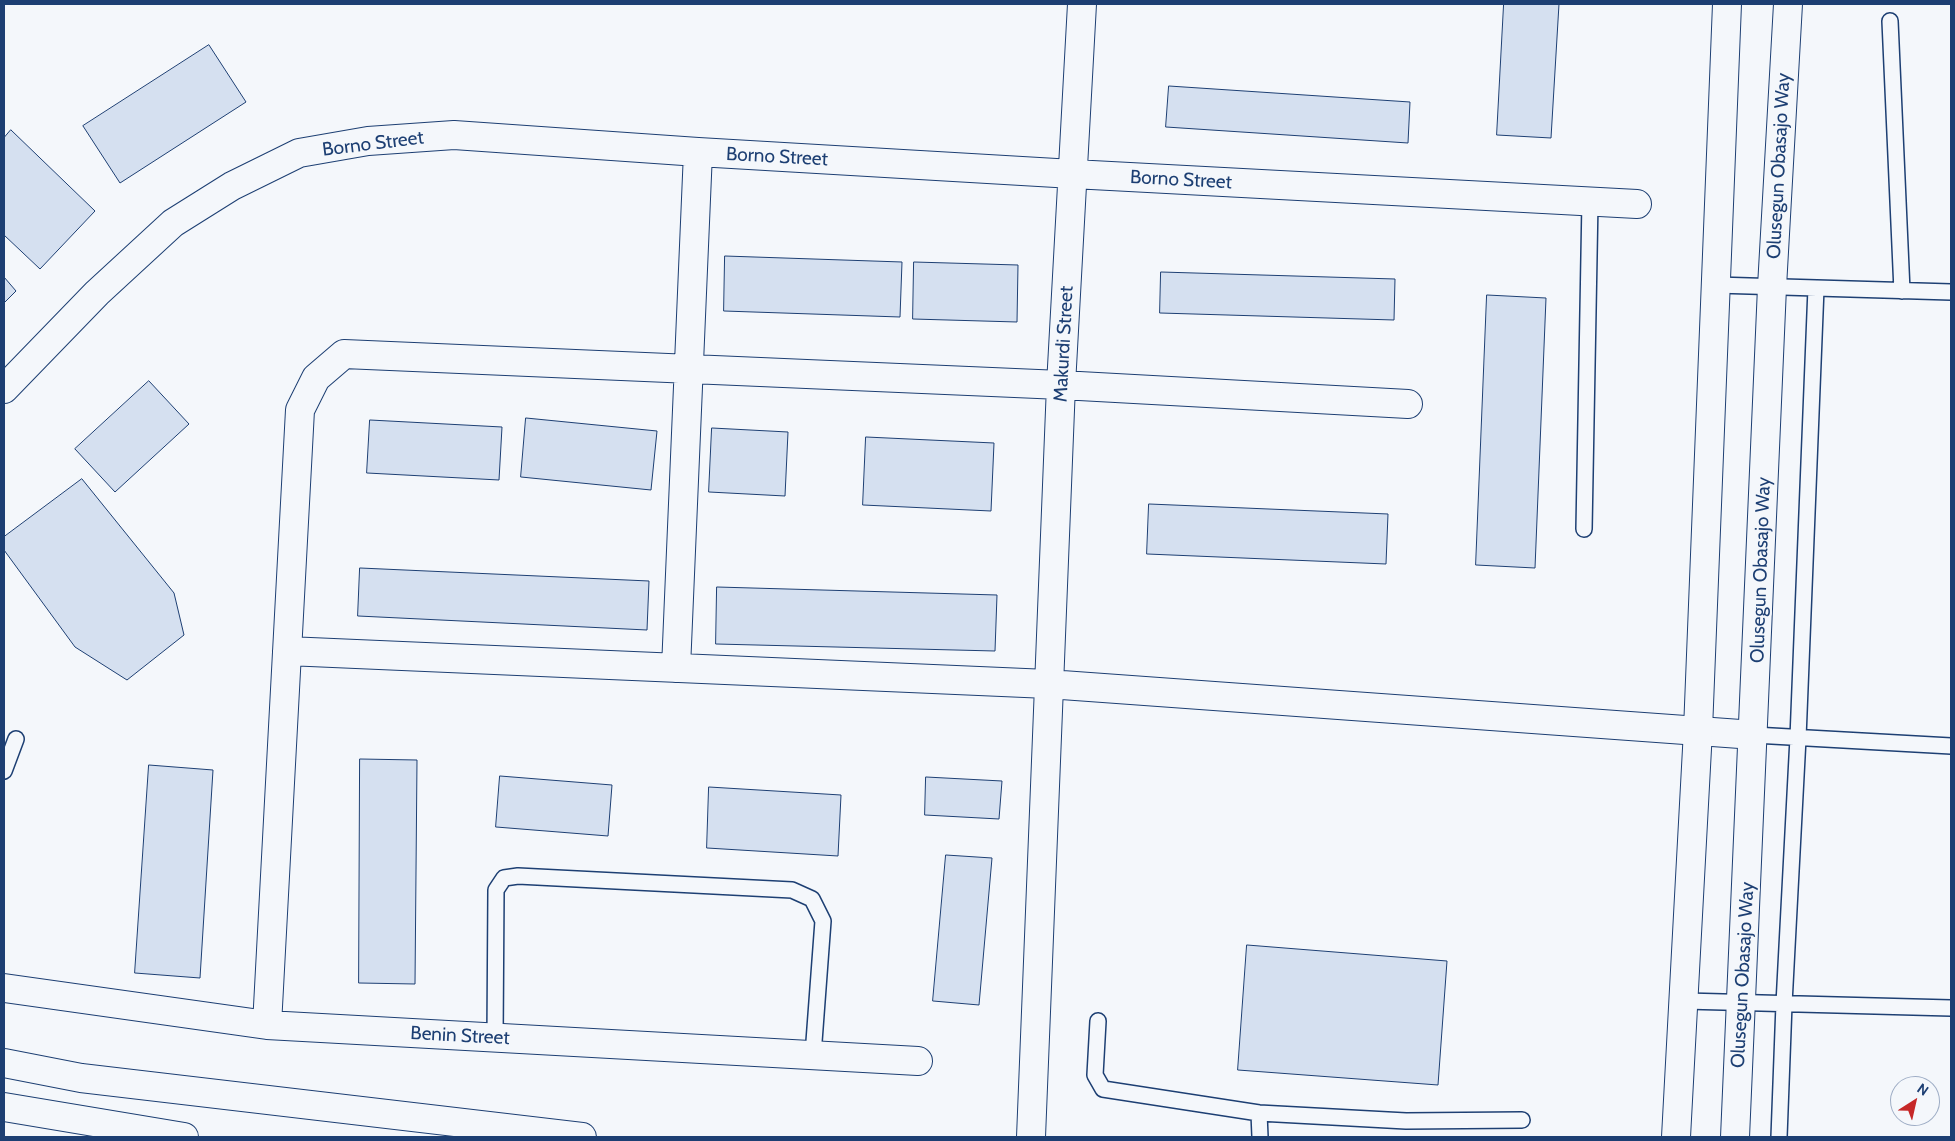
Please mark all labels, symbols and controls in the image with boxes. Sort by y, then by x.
street label: Olusegun Obasajo Way [1763,72,1795,260]
street label: Borno Street [321,126,425,162]
street label: Borno Street [725,143,829,171]
street label: Borno Street [1129,166,1233,194]
street label: Makurdi Street [1050,285,1078,403]
street label: Olusegun Obasajo Way [1746,476,1776,664]
street label: Olusegun Obasajo Way [1727,881,1759,1069]
street label: Benin Street [410,1022,510,1050]
north arrow [1890,1076,1940,1126]
text: N [1914,1079,1932,1100]

